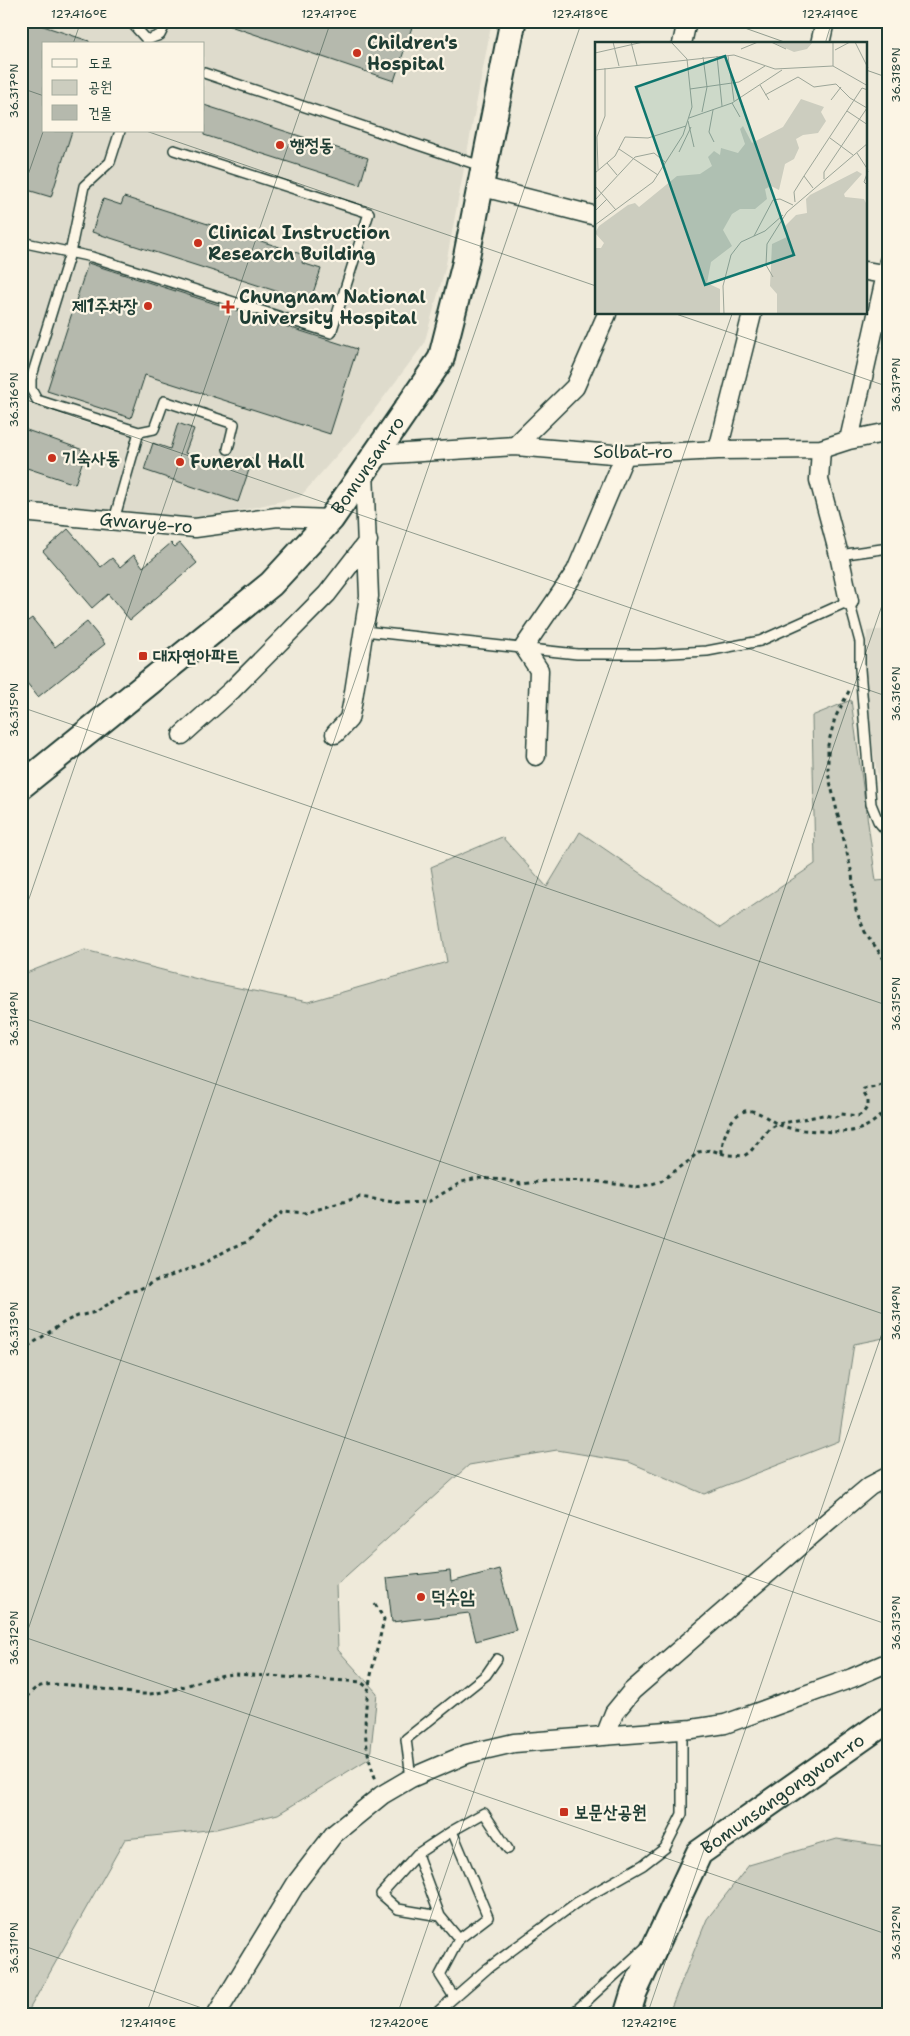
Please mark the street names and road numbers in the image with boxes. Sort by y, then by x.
street label: Bomunsan-ro [326,411,410,519]
street label: Solbat-ro [593,440,673,464]
street label: Gwarye-ro [98,507,194,539]
street label: Bomunsangongwon-ro [696,1728,869,1860]

